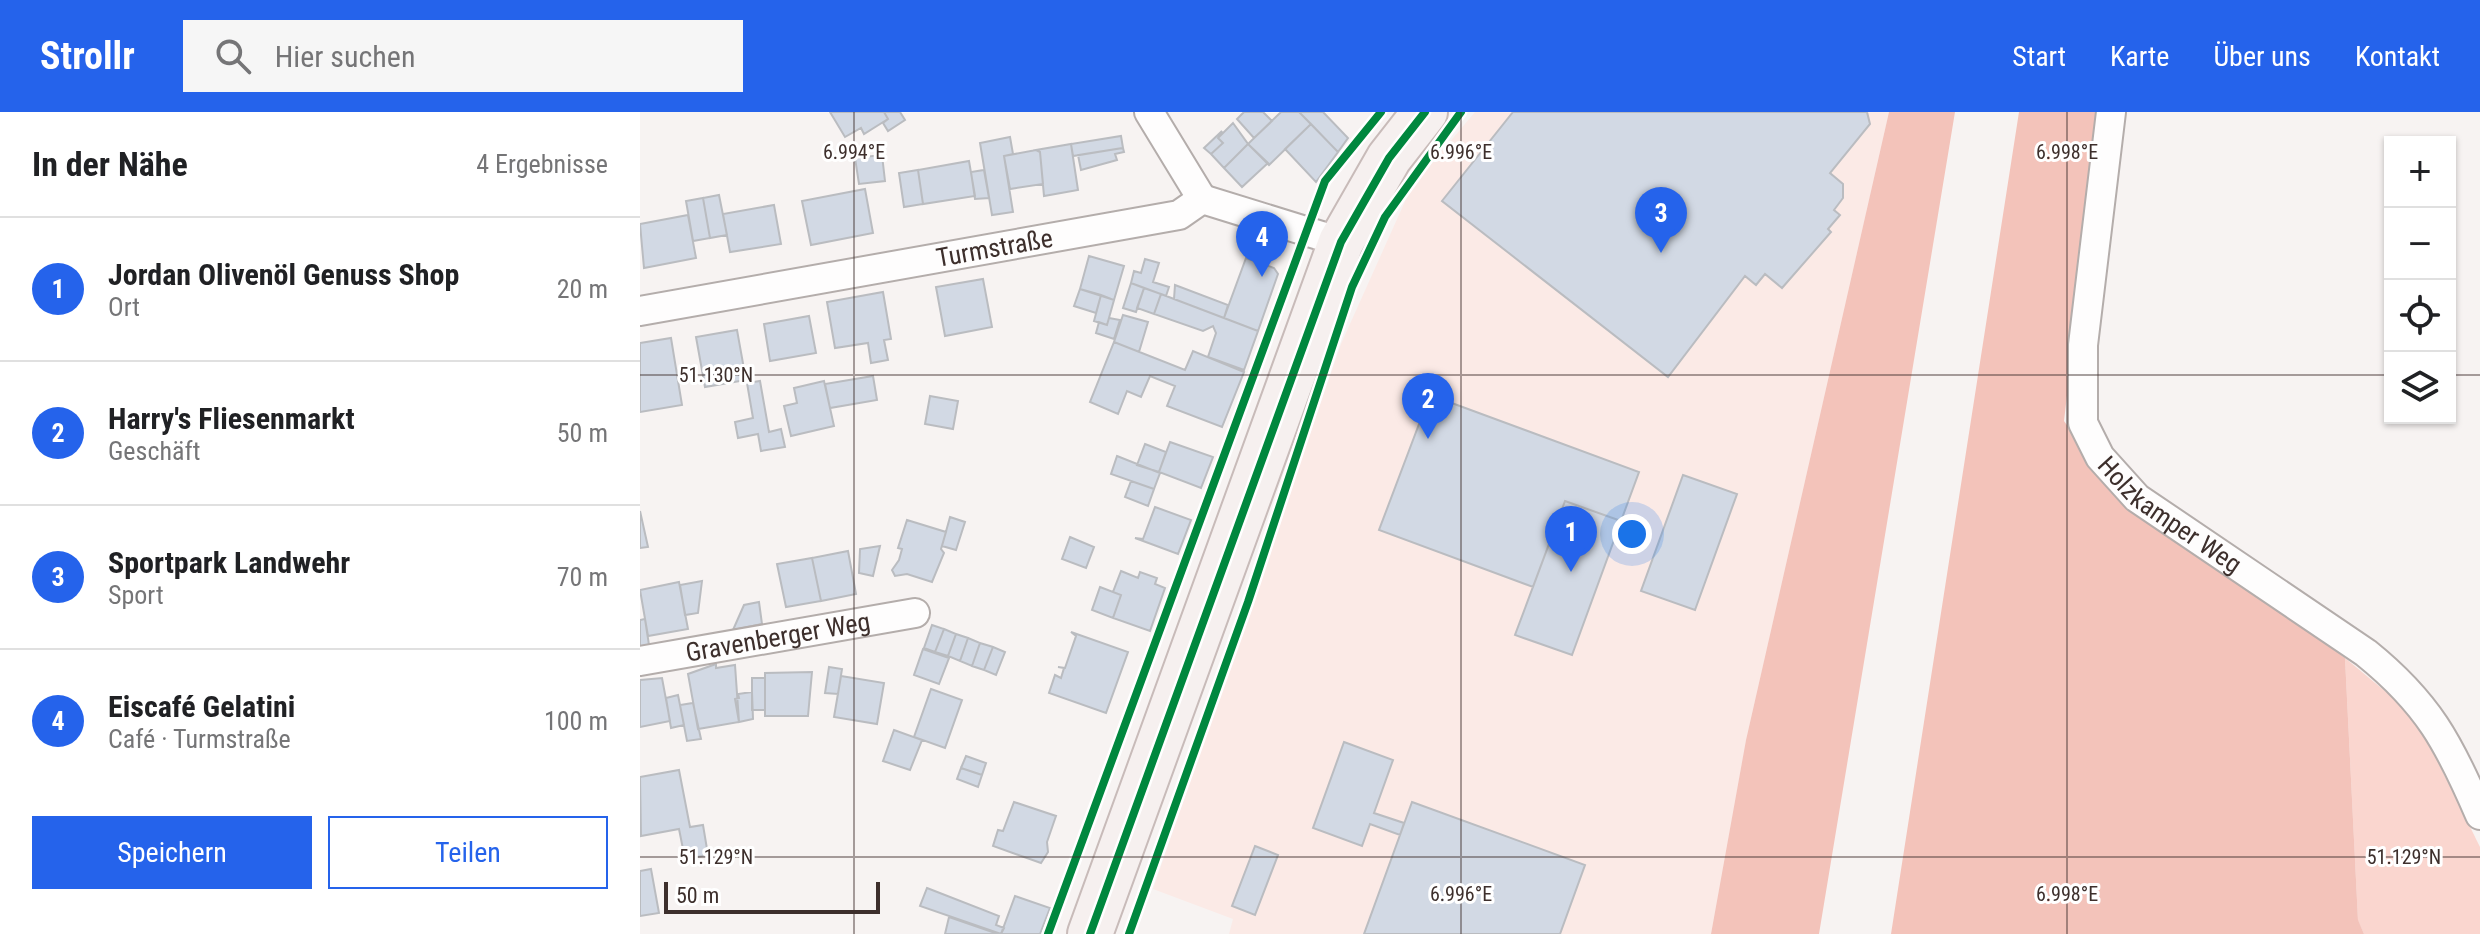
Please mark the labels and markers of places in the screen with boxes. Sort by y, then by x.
pin: 3 [1635,187,1687,253]
pin: 4 [1236,211,1288,277]
pin: 2 [1402,373,1454,439]
pin: 1 [1545,506,1597,572]

